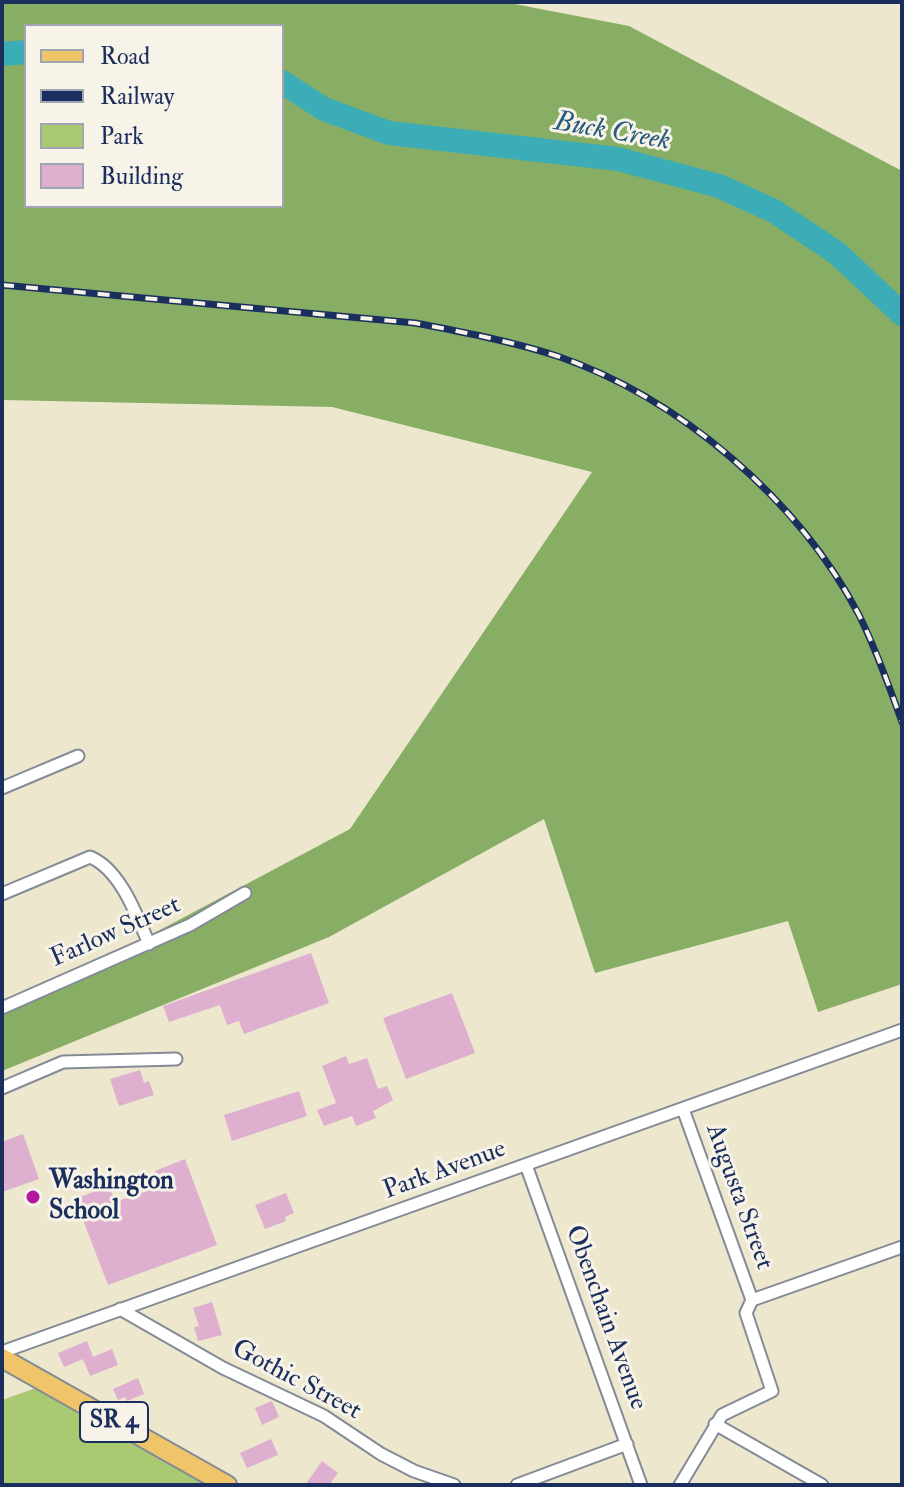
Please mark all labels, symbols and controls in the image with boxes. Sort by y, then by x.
legend [24,24,284,208]
text: Road [100,41,150,72]
text: Railway [100,81,174,112]
water label: Buck Creek [551,106,673,160]
text: Park [100,121,144,152]
text: Building [100,161,183,192]
street label: Farlow Street [46,890,186,976]
street label: Augusta Street [697,1120,779,1274]
street label: Park Avenue [379,1134,511,1208]
place label: Washington School [49,1166,174,1228]
marker: Washington School [24,1188,42,1206]
street label: Obenchain Avenue [557,1222,653,1414]
street label: Gothic Street [226,1334,366,1428]
road number: SR 4 [80,1402,148,1442]

